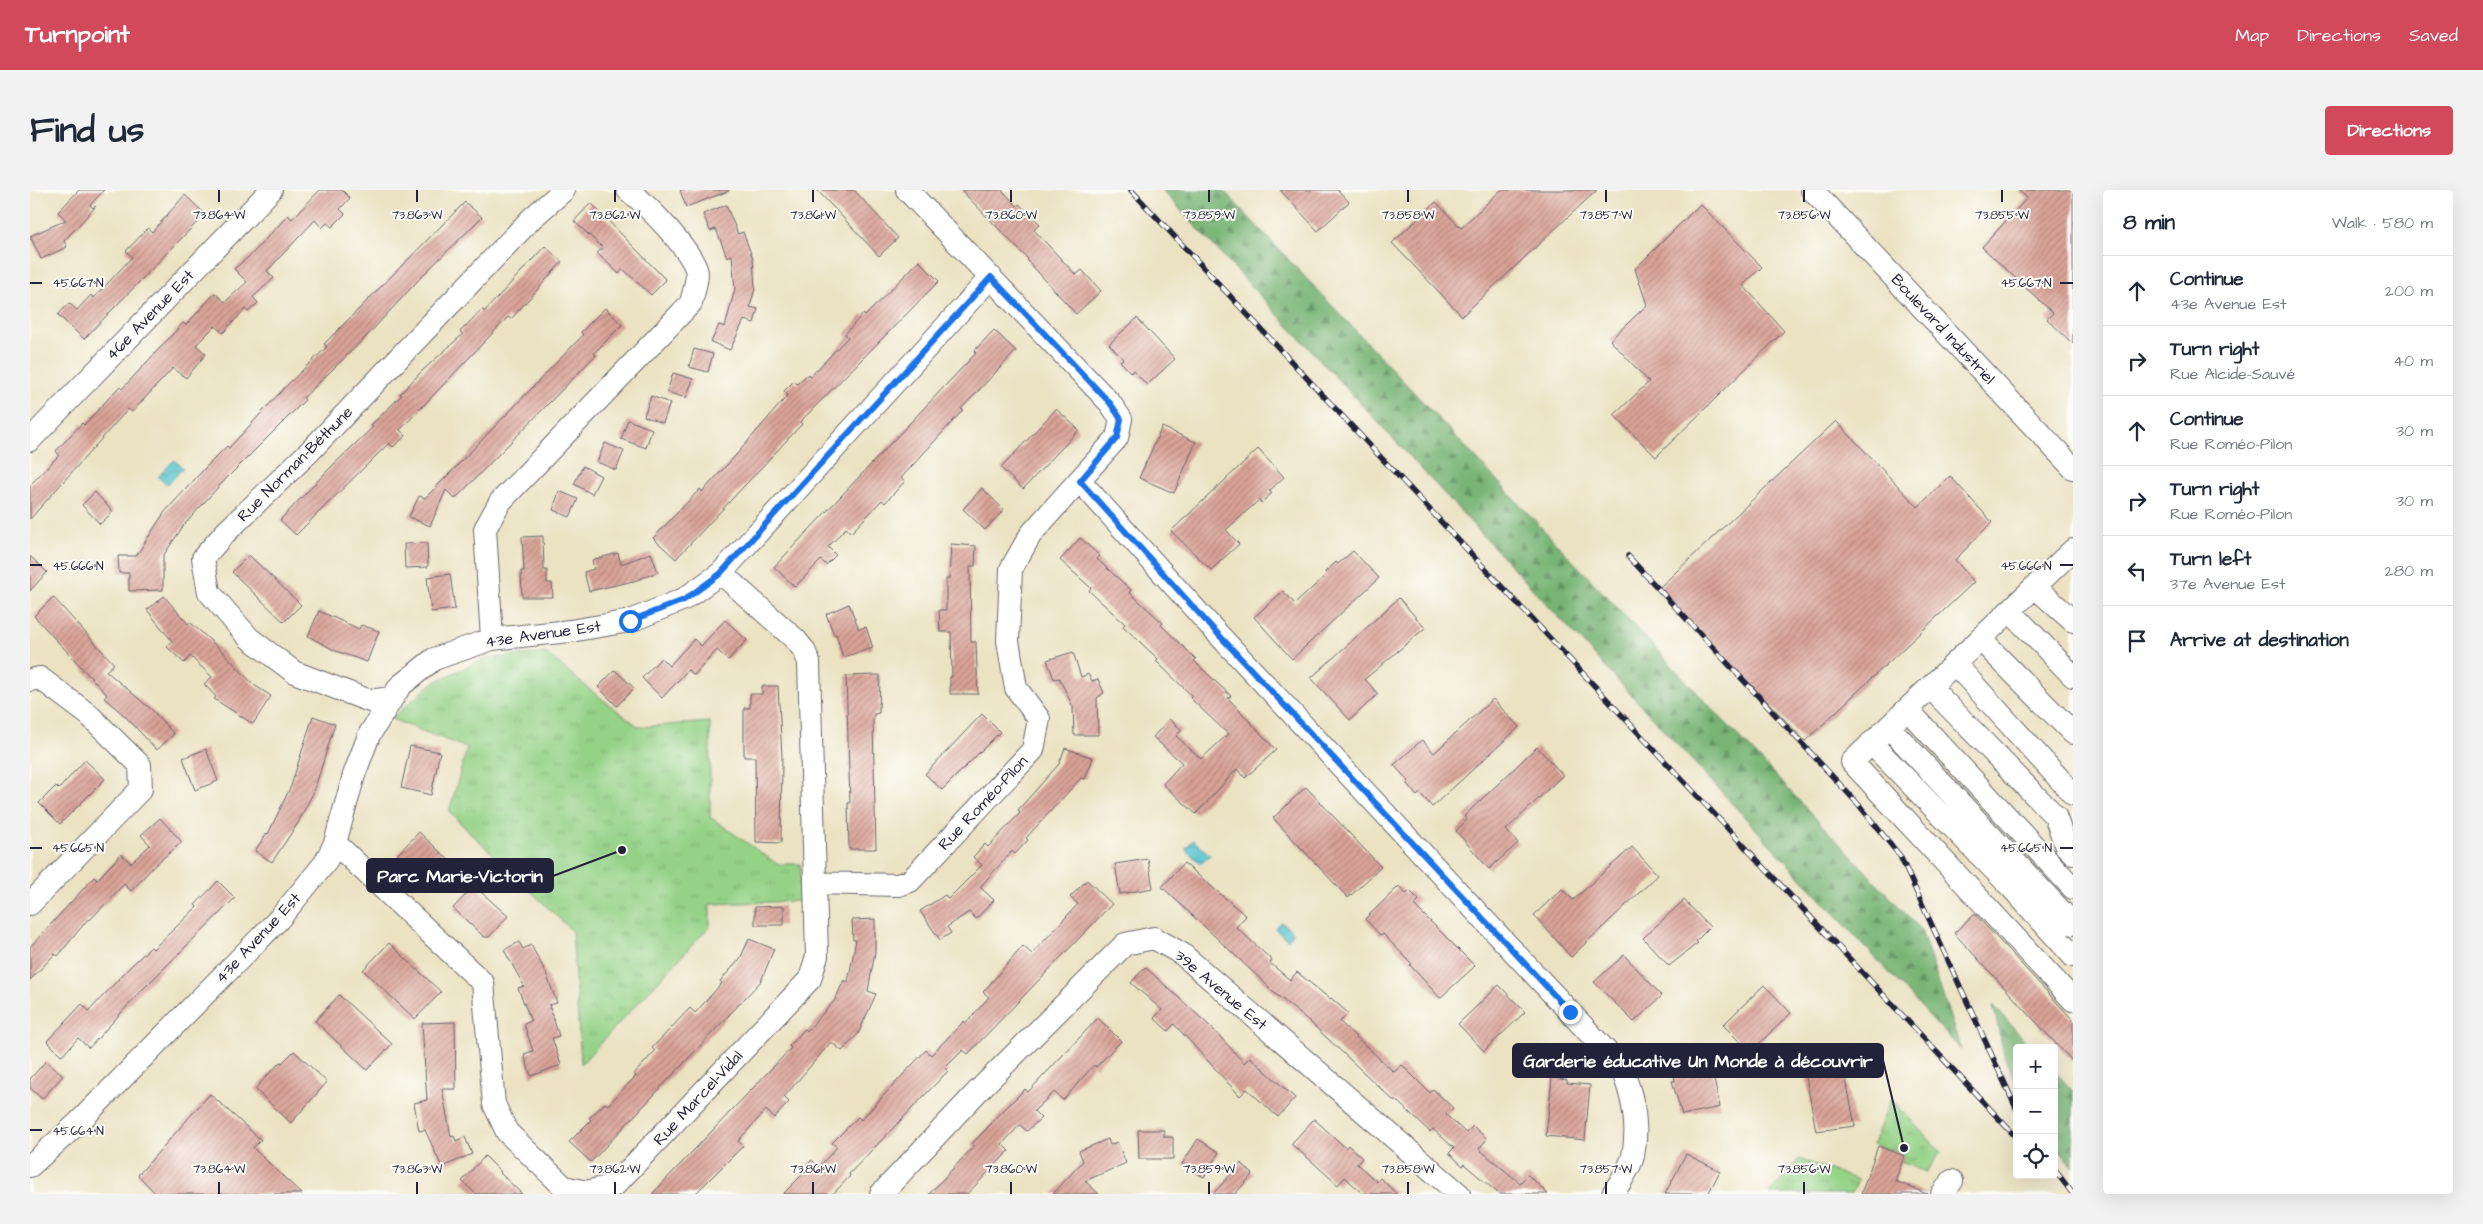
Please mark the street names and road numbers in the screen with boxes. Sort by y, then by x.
street label: 46e Avenue Est [101,264,199,365]
street label: Boulevard Industriel [1886,269,2000,389]
street label: Rue Norman-Béthune [232,401,358,527]
street label: 43e Avenue Est [484,615,603,653]
street label: Rue Roméo-Pilon [933,751,1033,855]
street label: 43e Avenue Est [210,888,306,988]
street label: 39e Avenue Est [1170,945,1272,1036]
street label: Rue Marcel-Vidal [648,1046,748,1150]

